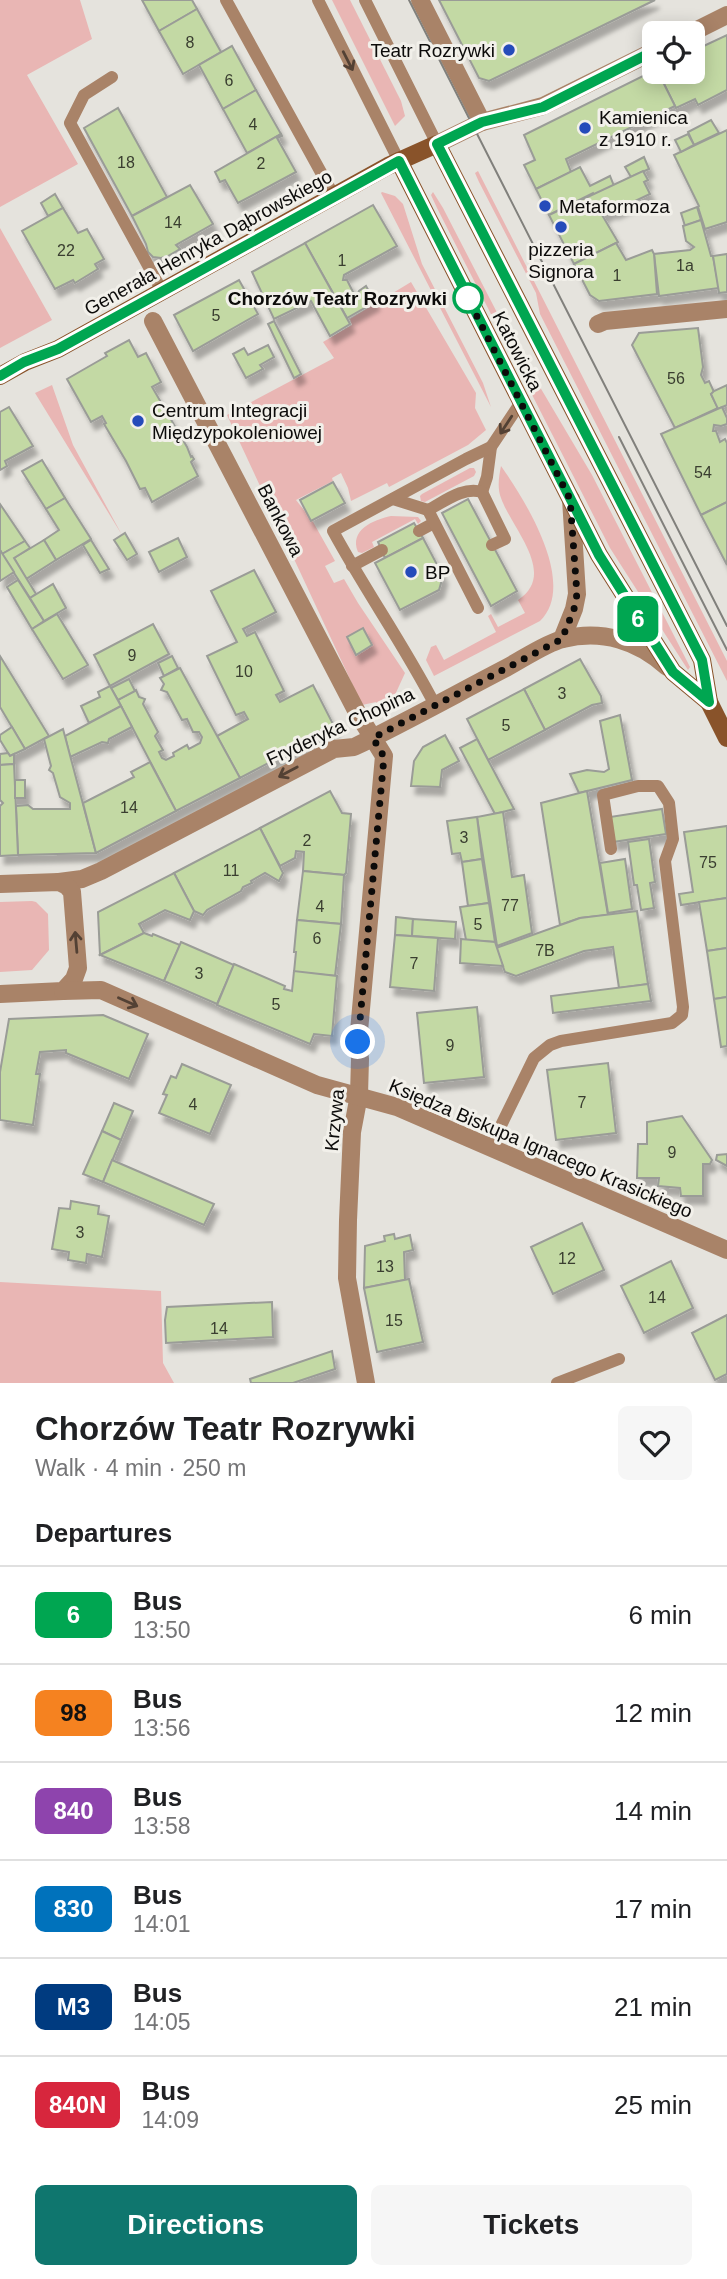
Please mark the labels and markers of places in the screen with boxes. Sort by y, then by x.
place label: Teatr Rozrywki [370,40,495,61]
marker: Teatr Rozrywki [501,42,517,58]
place label: Kamienica z 1910 r. [599,107,688,150]
marker: Kamienica z 1910 r. [577,120,593,136]
place label: Metaformoza [559,196,670,217]
marker: Metaformoza [537,198,553,214]
marker: pizzeria Signora [553,219,569,235]
place label: pizzeria Signora [528,239,594,282]
marker: Chorzów Teatr Rozrywki [453,283,483,313]
place label: Chorzów Teatr Rozrywki [228,288,447,309]
place label: Centrum Integracji Międzypokoleniowej [152,400,322,443]
marker: Centrum Integracji Międzypokoleniowej [130,413,146,429]
place label: BP [425,562,450,583]
marker: BP [403,564,419,580]

